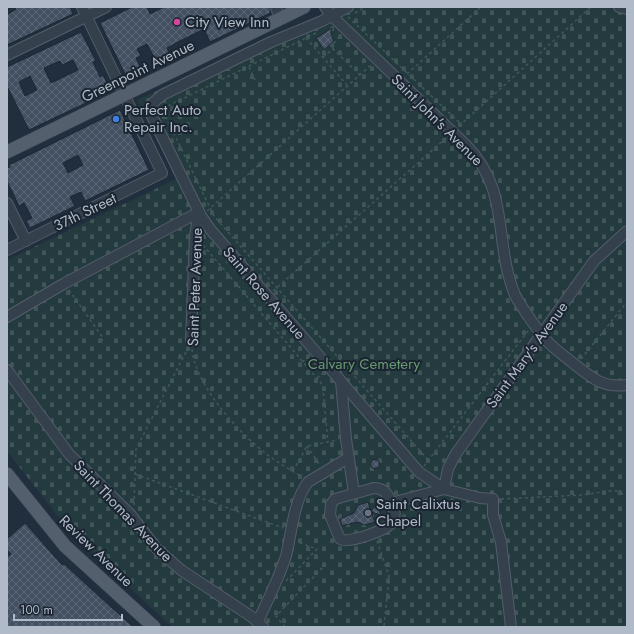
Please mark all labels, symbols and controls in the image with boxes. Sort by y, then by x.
place label: City View Inn [185,11,269,33]
marker: City View Inn [172,17,182,27]
street label: Greenpoint Avenue [78,34,198,108]
street label: Saint John's Avenue [386,69,488,171]
place label: Perfect Auto Repair Inc. [124,99,201,138]
marker: Perfect Auto Repair Inc. [111,114,121,124]
street label: 37th Street [50,187,121,237]
street label: Saint Peter Avenue [182,227,208,347]
street label: Saint Rose Avenue [217,242,311,345]
street label: Saint Mary's Avenue [481,297,573,413]
park label: Calvary Cemetery [308,353,421,375]
street label: Saint Thomas Avenue [68,455,178,567]
place label: Saint Calixtus Chapel [376,493,460,532]
marker: Saint Calixtus Chapel [363,508,373,518]
street label: Review Avenue [54,510,138,592]
scale bar [14,596,122,622]
text: 100 m [20,601,53,619]

